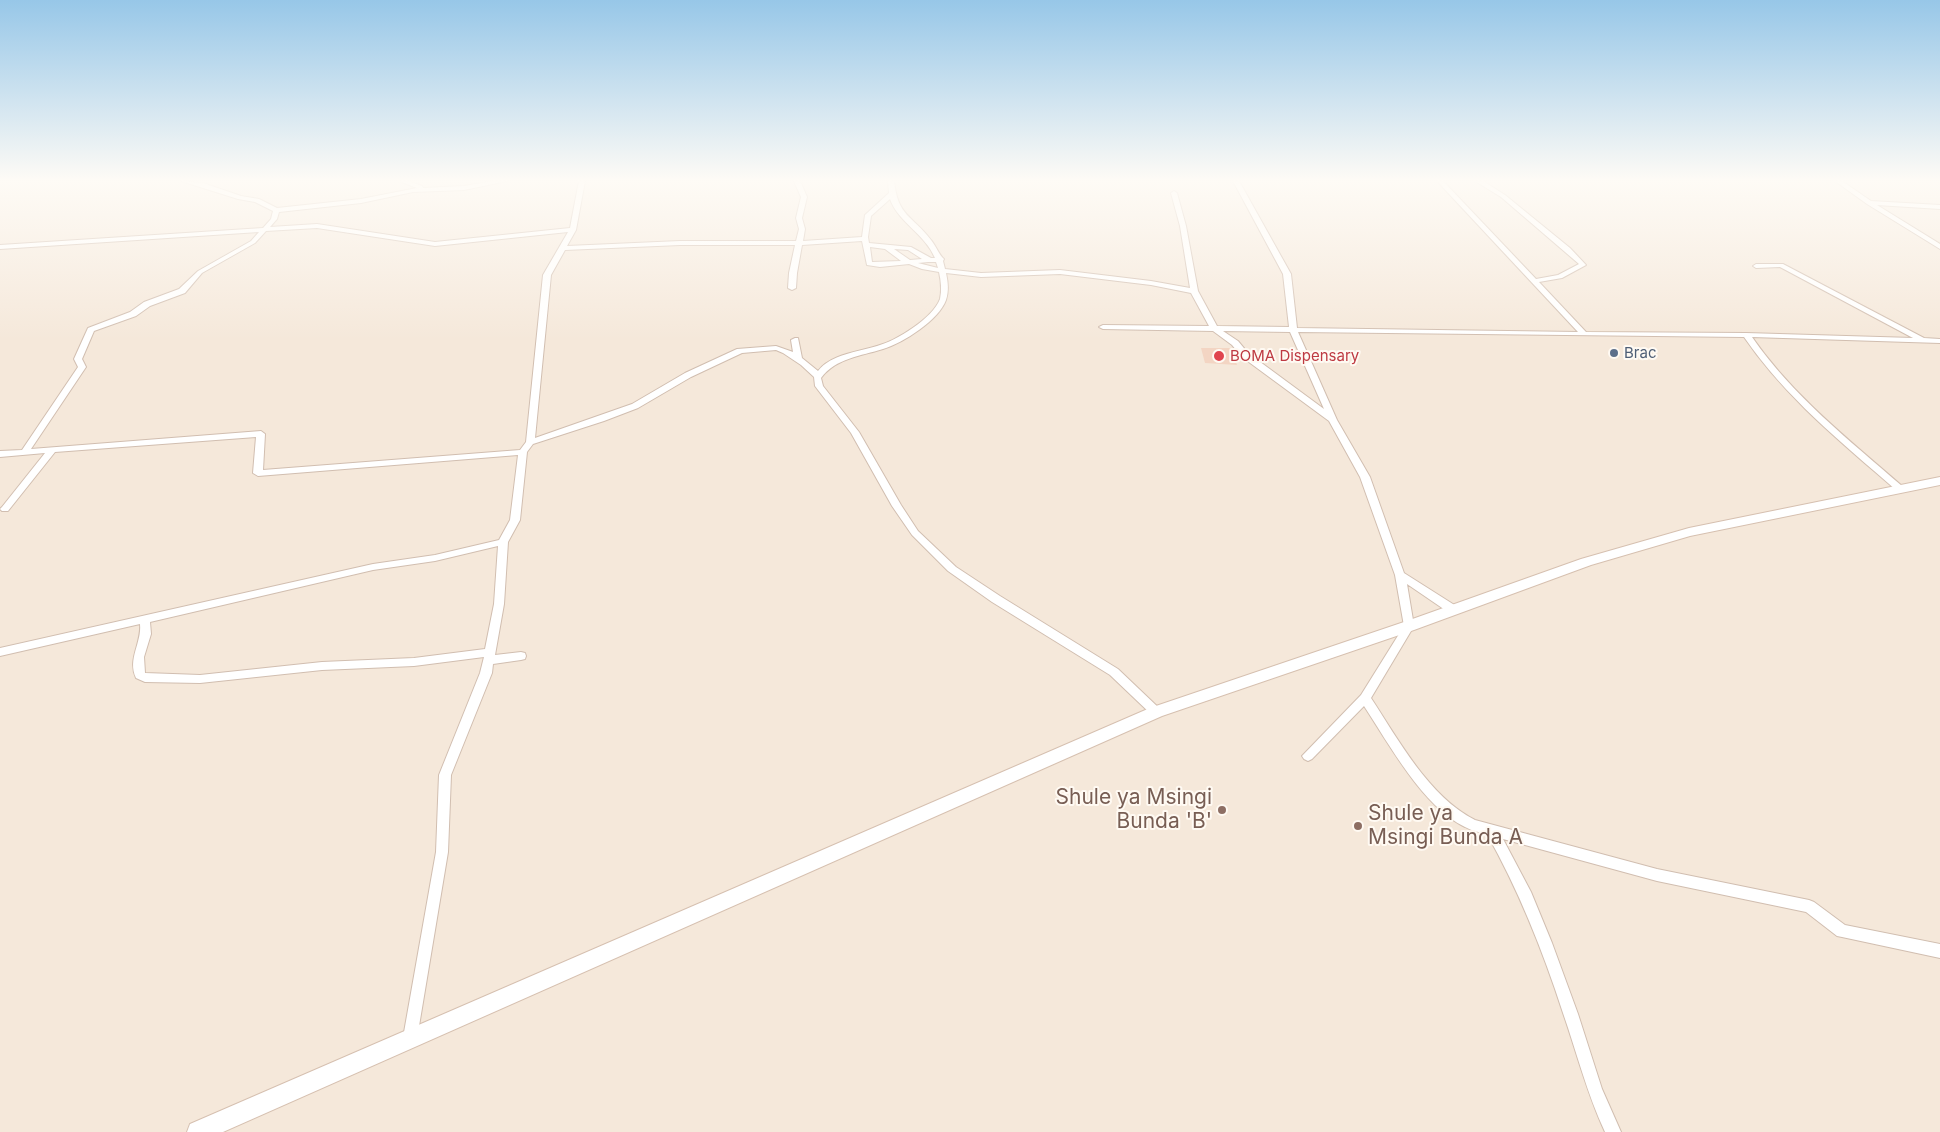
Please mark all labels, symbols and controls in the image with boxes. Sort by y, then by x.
place label: Brac [1624,344,1656,362]
place label: BOMA Dispensary [1230,347,1359,365]
marker: Brac [1608,347,1620,359]
marker: BOMA Dispensary [1212,349,1226,363]
place label: Shule ya Msingi Bunda 'B' [1056,785,1212,835]
place label: Shule ya Msingi Bunda A [1368,801,1523,851]
marker: Shule ya Msingi Bunda 'B' [1216,804,1228,816]
marker: Shule ya Msingi Bunda A [1352,820,1364,832]

